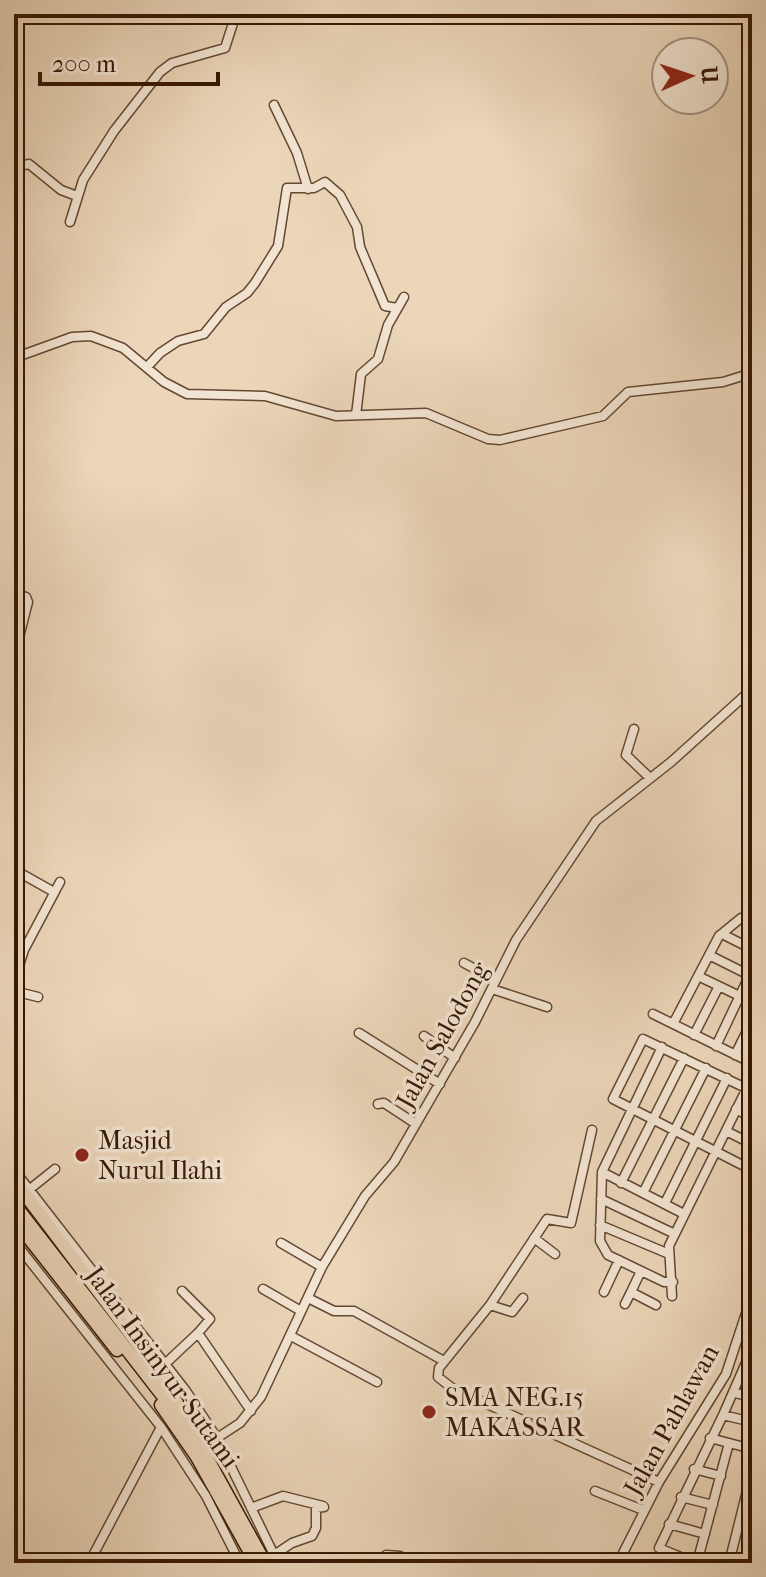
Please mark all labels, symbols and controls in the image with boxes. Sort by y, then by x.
scale bar [40,36,218,86]
north arrow [650,36,730,116]
text: 200 m [52,50,116,78]
text: U [695,65,722,85]
street label: Jalan Salodong [388,956,496,1116]
place label: Masjid Nurul Ilahi [98,1125,223,1186]
marker: Masjid Nurul Ilahi [73,1146,91,1164]
street label: Jalan Insinyur Sutami [78,1259,246,1474]
street label: Jalan Pahlawan [616,1339,726,1503]
place label: SMA NEG.15 MAKASSAR [445,1382,585,1443]
marker: SMA NEG.15 MAKASSAR [420,1403,438,1421]

